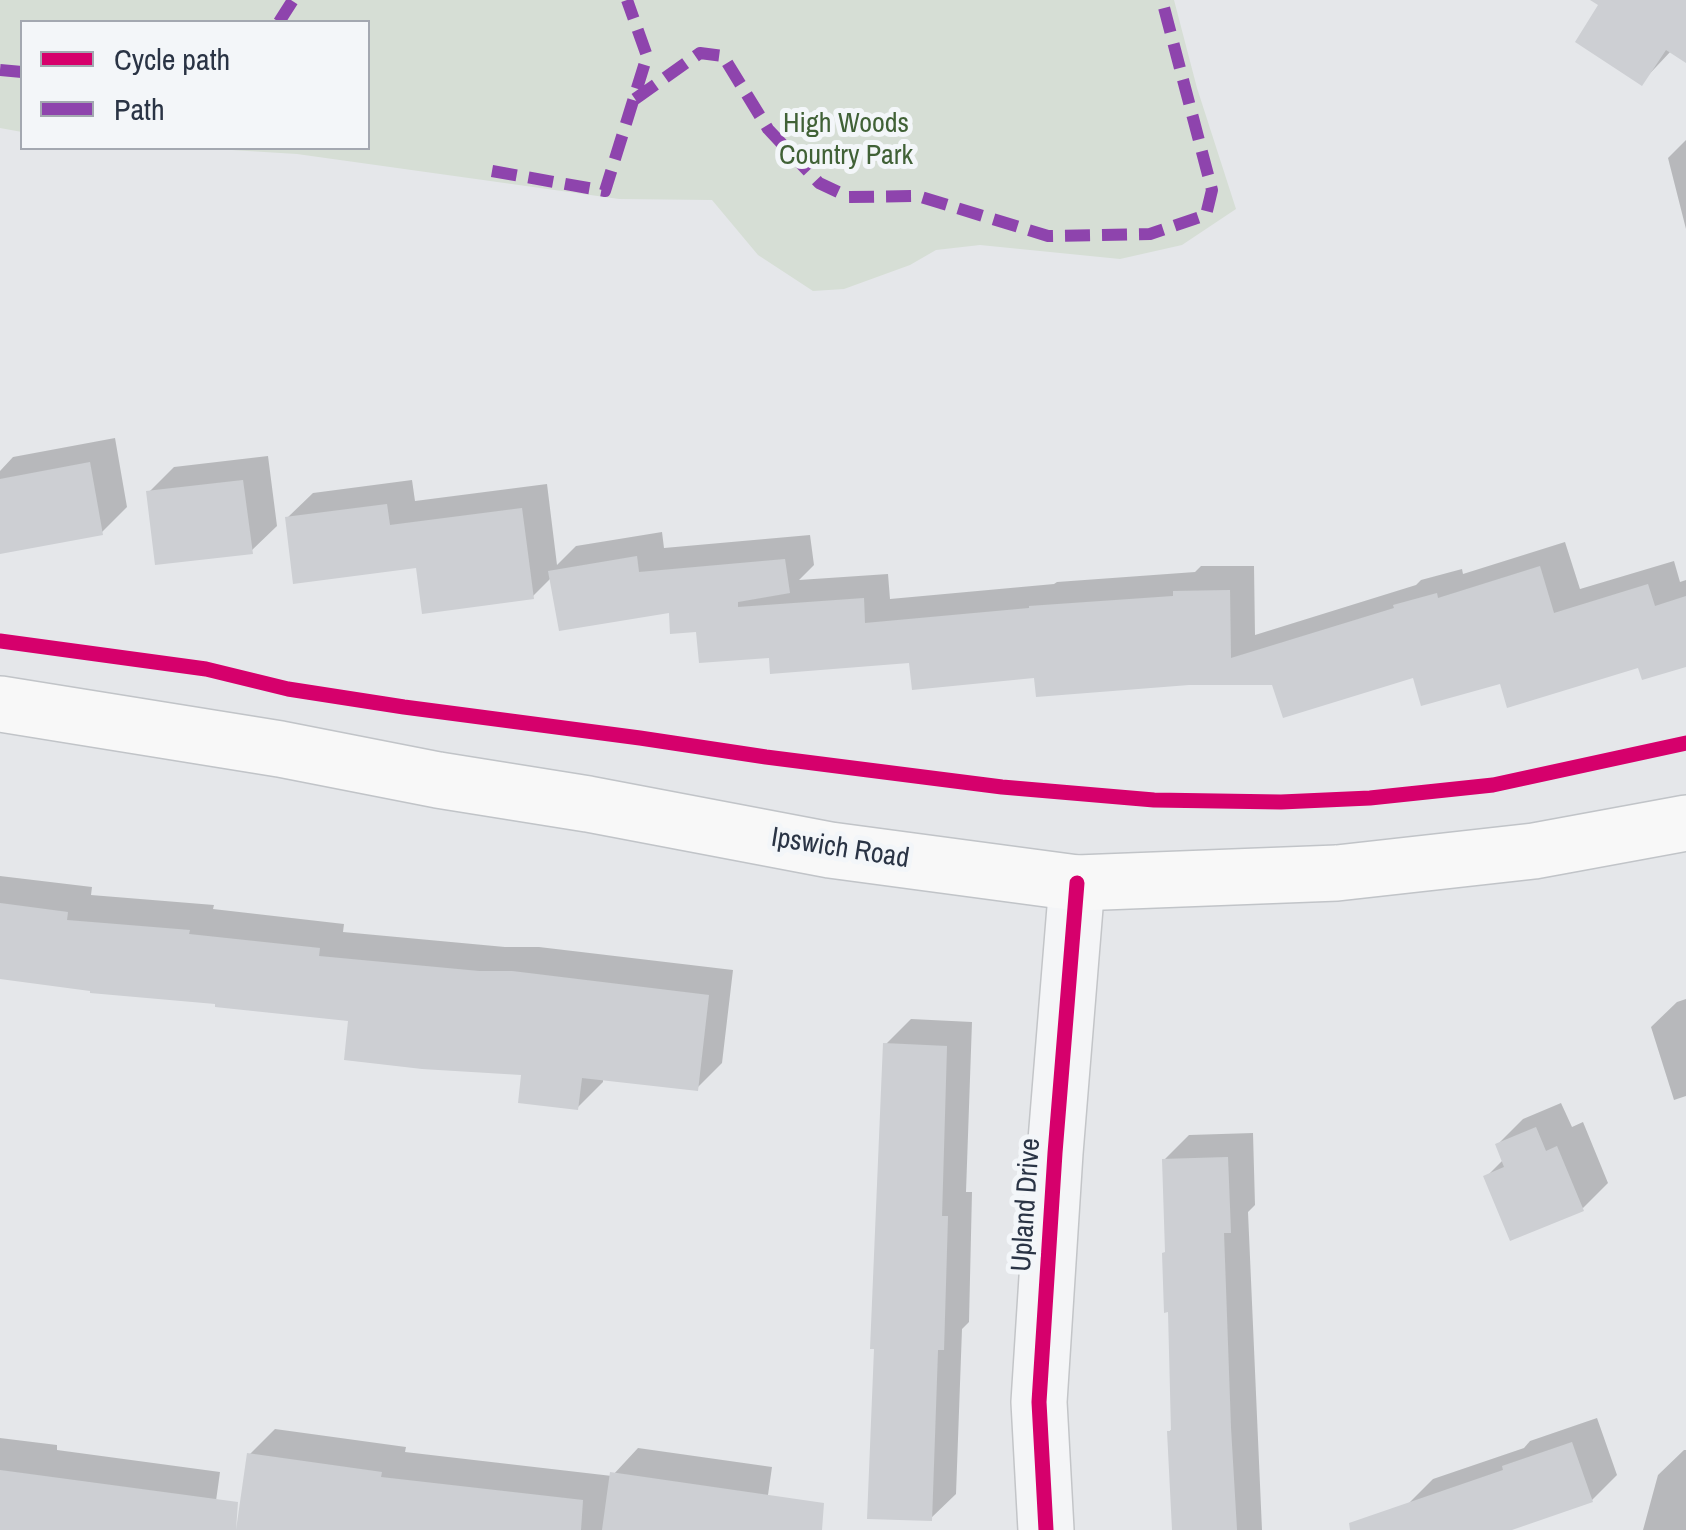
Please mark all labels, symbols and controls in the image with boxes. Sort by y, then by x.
legend [20,20,370,150]
text: Cycle path [114,39,230,79]
text: Path [114,89,165,129]
park label: High Woods Country Park [779,107,913,173]
street label: Ipswich Road [769,822,911,876]
street label: Upland Drive [1006,1137,1048,1273]

